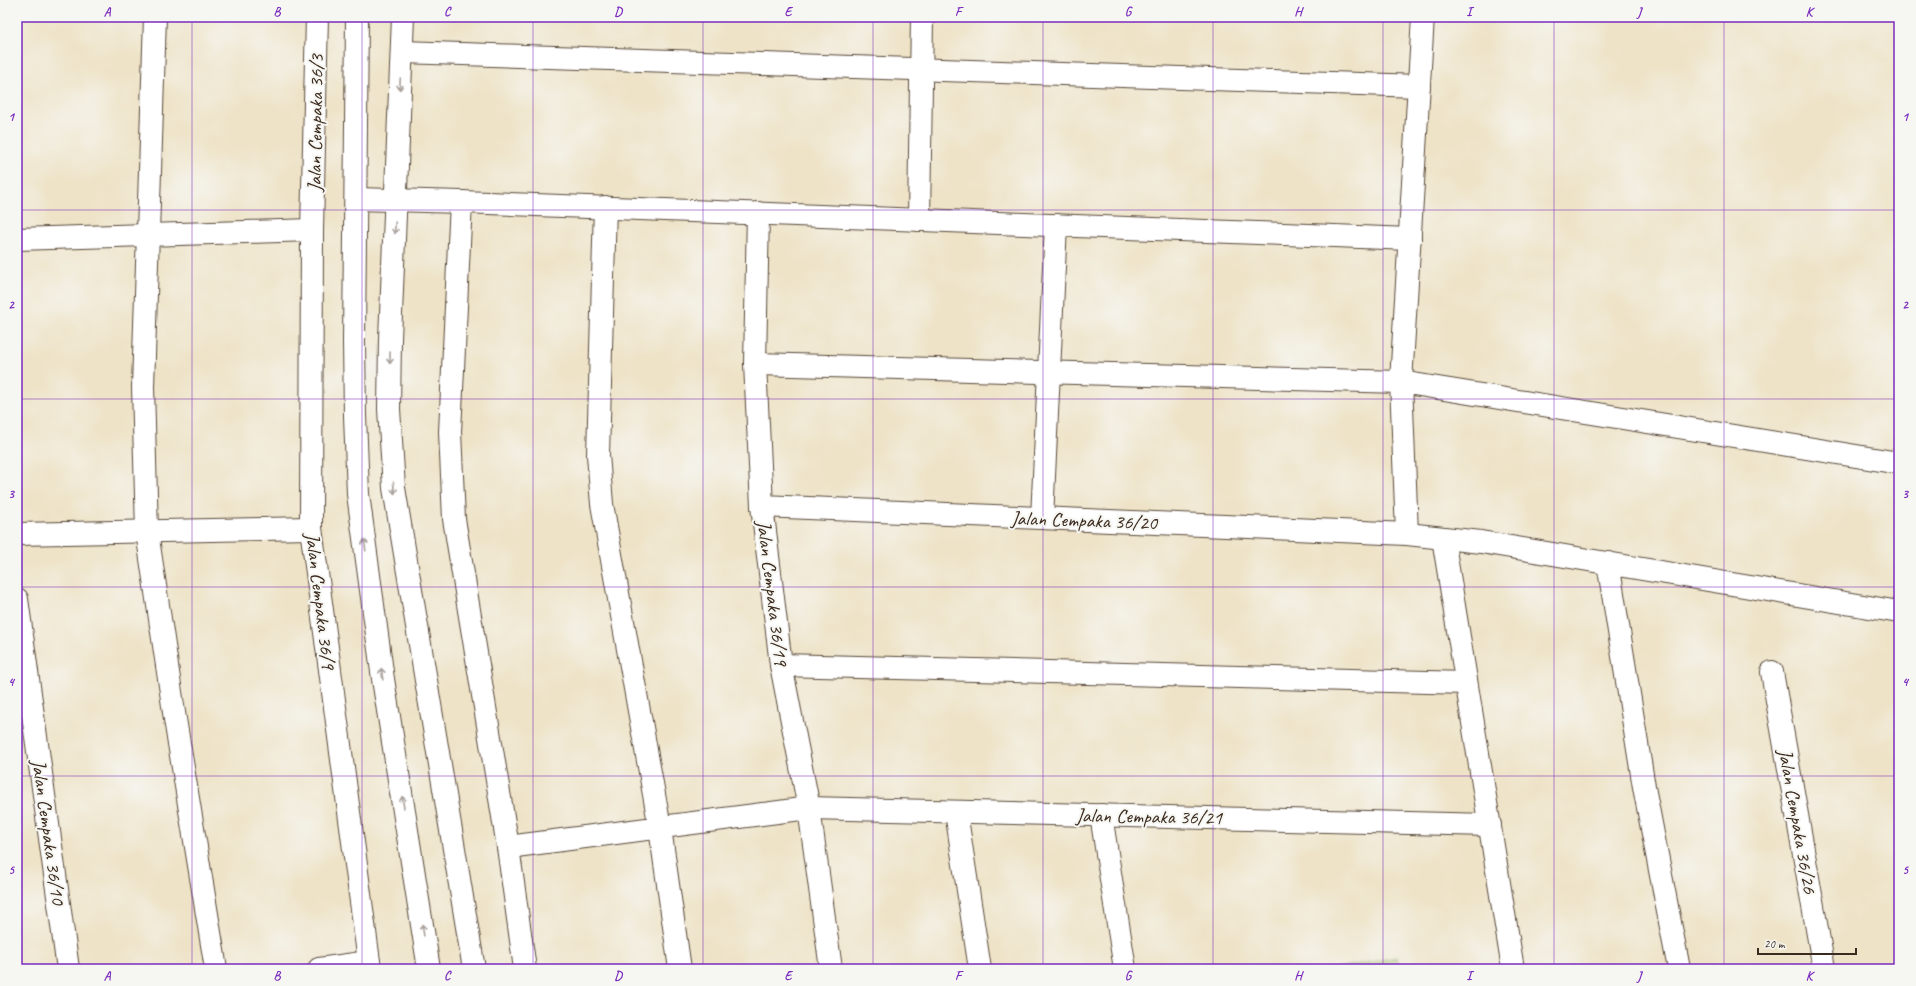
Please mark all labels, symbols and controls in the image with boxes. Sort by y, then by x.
text: A [104,4,112,20]
text: B [274,4,282,20]
text: C [444,4,452,20]
text: D [614,4,623,20]
text: E [785,4,794,20]
text: F [955,4,964,20]
text: G [1125,4,1133,20]
text: H [1294,4,1304,20]
text: I [1466,4,1475,20]
text: J [1636,4,1643,20]
text: K [1806,4,1816,20]
street label: Jalan Cempaka 36/3 [302,52,329,193]
one-way arrow [397,77,404,90]
text: 1 [8,109,16,125]
text: 1 [1902,109,1910,125]
one-way arrow [391,221,399,234]
text: 2 [8,297,15,313]
text: 2 [1902,297,1909,313]
one-way arrow [386,351,394,364]
one-way arrow [390,481,398,494]
text: 3 [8,486,15,502]
text: 3 [1902,486,1909,502]
street label: Jalan Cempaka 36/20 [1009,505,1160,536]
street label: Jalan Cempaka 36/19 [751,518,794,669]
street label: Jalan Cempaka 36/9 [300,530,342,673]
one-way arrow [361,539,369,552]
one-way arrow [378,668,386,681]
text: 4 [8,674,16,690]
text: 4 [1902,674,1910,690]
street label: Jalan Cempaka 36/26 [1772,746,1823,896]
street label: Jalan Cempaka 36/10 [26,757,71,908]
one-way arrow [399,796,407,809]
street label: Jalan Cempaka 36/21 [1075,803,1223,830]
text: 5 [8,862,15,878]
text: 5 [1902,862,1909,878]
one-way arrow [419,924,427,937]
scale bar [1758,930,1856,956]
text: 20 m [1764,936,1786,952]
text: A [104,968,112,984]
text: B [274,968,282,984]
text: C [444,968,452,984]
text: D [614,968,623,984]
text: E [785,968,794,984]
text: F [955,968,964,984]
text: G [1125,968,1133,984]
text: H [1294,968,1304,984]
text: I [1466,968,1475,984]
text: J [1636,968,1643,984]
text: K [1806,968,1816,984]

